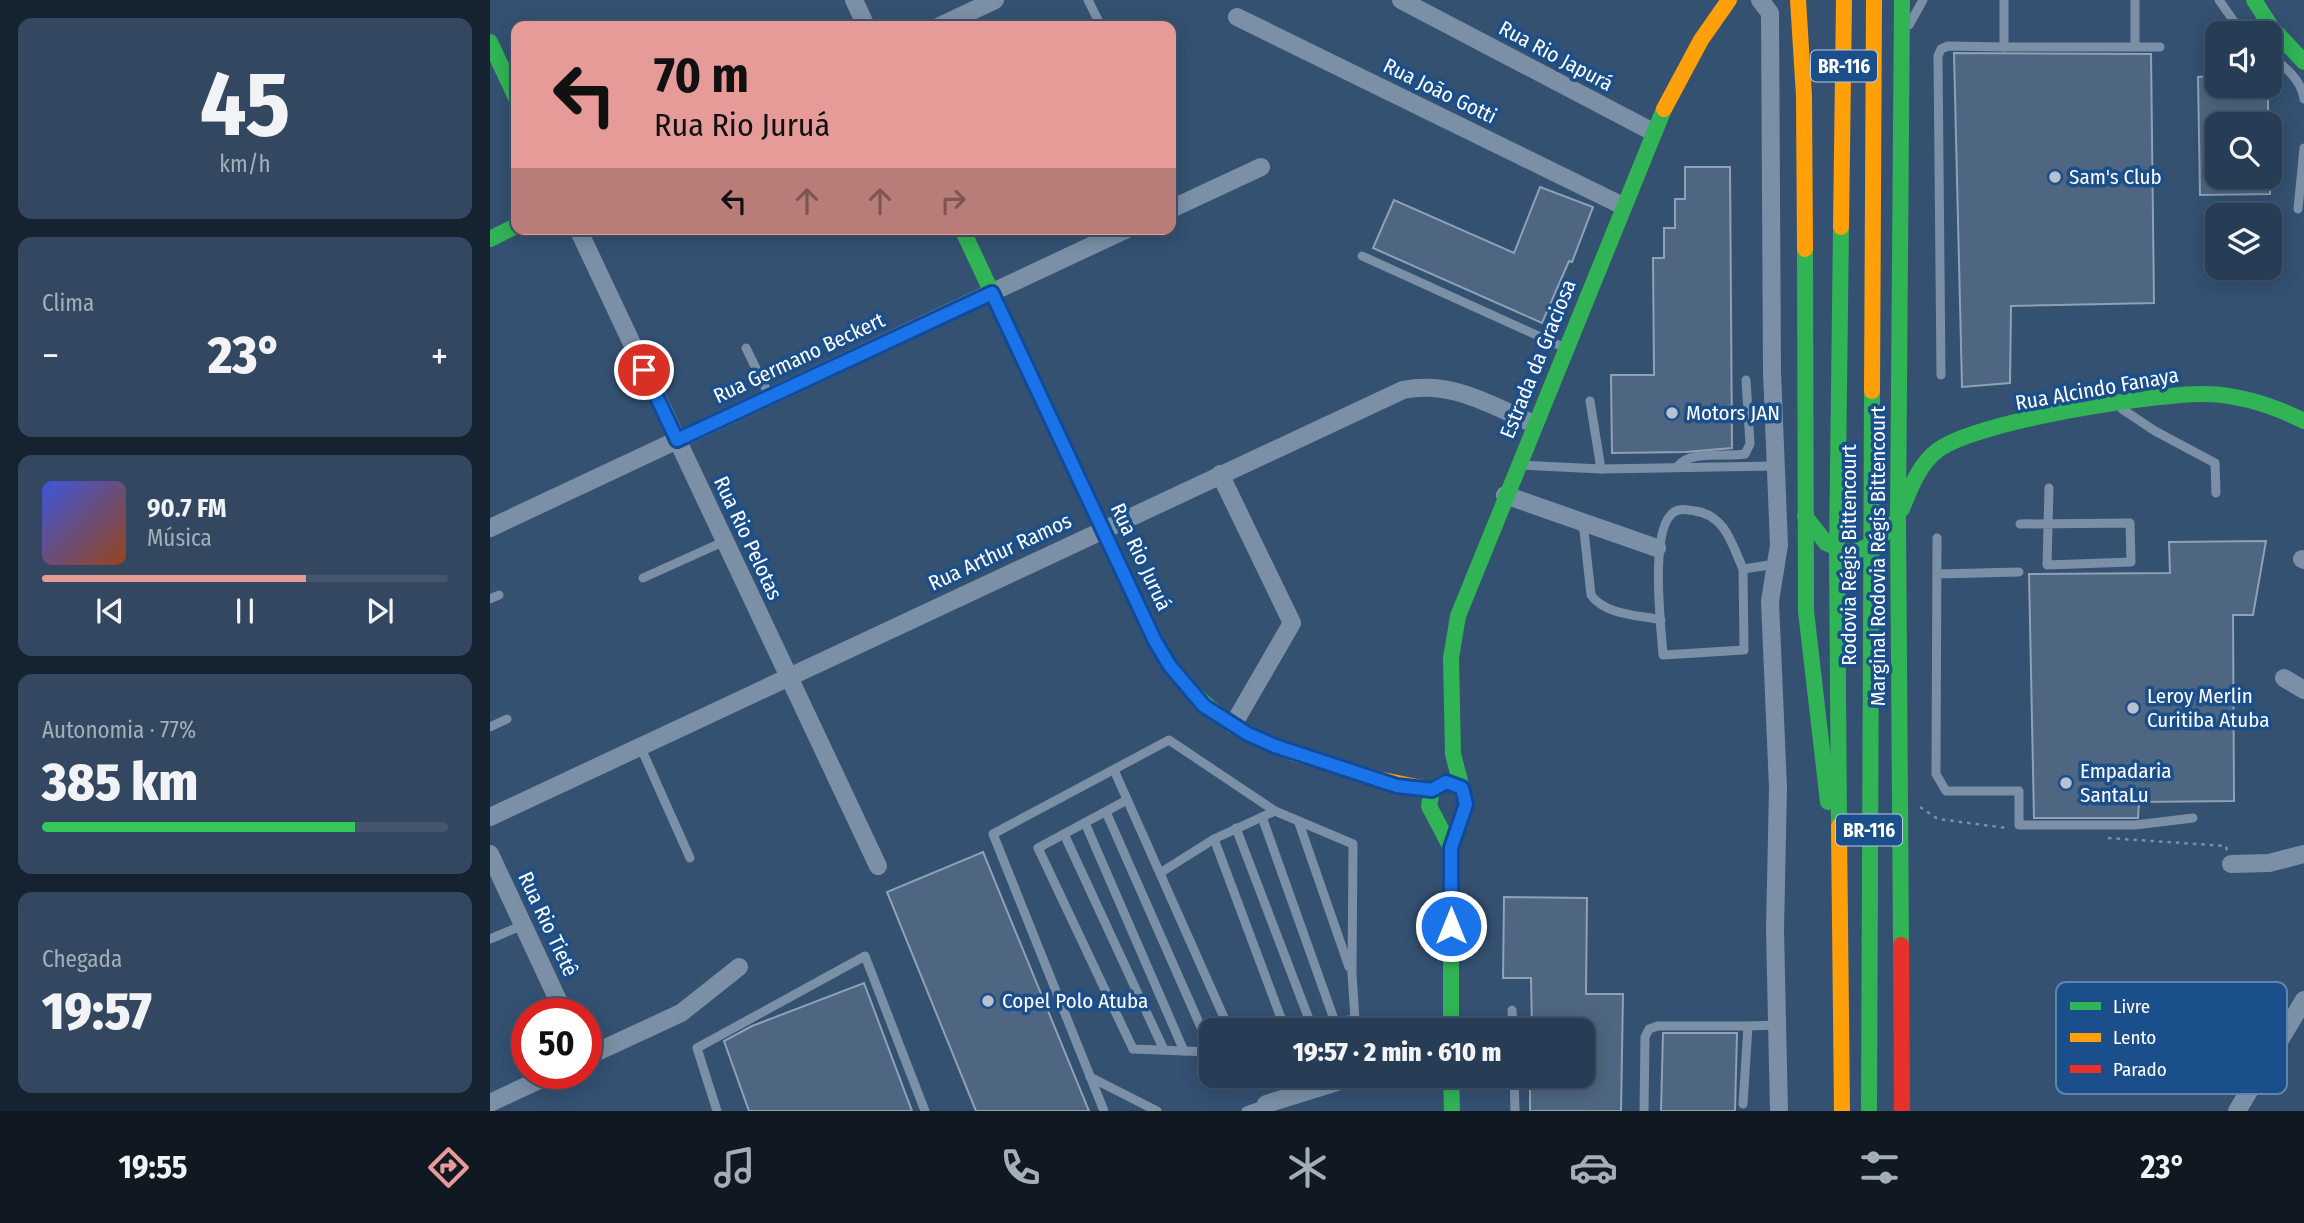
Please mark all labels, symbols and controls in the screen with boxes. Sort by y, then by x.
street label: Rua Rio Japurá [1494,15,1618,97]
map controls [2205,21,2282,280]
button: sound [2205,21,2282,98]
text: 70 m [654,46,749,105]
icon: left [539,49,630,140]
text: 45 [200,50,290,159]
road number: BR-116 [1811,50,1877,82]
street label: Rua João Gotti [1379,52,1501,130]
text: Rua Rio Juruá [654,106,830,144]
button: search [2205,112,2282,189]
text: km/h [219,150,271,178]
place label: Sam's Club [2069,164,2162,190]
marker: Sam's Club [2047,169,2063,185]
icon: left [715,182,753,220]
icon: ahead [788,182,826,220]
icon: ahead [861,182,899,220]
icon: right [934,182,972,220]
button: layers [2205,203,2282,280]
street label: Estrada da Graciosa [1494,276,1582,442]
text: Clima [42,289,94,317]
street label: Rua Germano Beckert [709,307,889,409]
text: 23° [208,324,282,387]
text: − [42,333,59,379]
text: + [431,333,448,379]
pin [614,340,674,400]
icon: arrive [625,351,663,389]
street label: Rua Alcindo Fanaya [2013,362,2181,416]
place label: Motors JAN [1686,400,1780,426]
marker: Motors JAN [1664,405,1680,421]
street label: Marginal Rodovia Régis Bittencourt [1865,406,1891,706]
street label: Rodovia Régis Bittencourt [1836,444,1862,666]
street label: Rua Rio Pelotas [708,472,788,604]
text: 90.7 FM [147,493,227,524]
street label: Rua Rio Juruá [1105,499,1177,615]
street label: Rua Arthur Ramos [924,507,1076,597]
text: Música [147,524,212,552]
icon: previous [91,592,129,630]
icon: pause [226,592,264,630]
icon: next [361,592,399,630]
place label: Leroy Merlin Curitiba Atuba [2147,683,2269,733]
marker: Leroy Merlin Curitiba Atuba [2125,700,2141,716]
text: Autonomia · 77% [42,716,196,744]
text: 385 km [42,751,198,814]
place label: Empadaria SantaLu [2080,758,2172,808]
marker: Empadaria SantaLu [2058,775,2074,791]
road number: BR-116 [1836,814,1902,846]
street label: Rua Rio Tietê [512,867,584,981]
position arrow [1414,889,1488,963]
text: Chegada [42,945,122,973]
text: 19:57 [42,980,152,1043]
legend [2056,982,2287,1094]
place label: Copel Polo Atuba [1002,988,1148,1014]
marker: Copel Polo Atuba [980,993,996,1009]
text: Livre [2113,995,2150,1018]
speed limit sign: 50 [511,998,602,1089]
text: Lento [2113,1026,2156,1049]
text: 19:57 · 2 min · 610 m [1293,1037,1501,1068]
text: Parado [2113,1058,2167,1081]
icon: directions [424,1143,473,1192]
icon: music [710,1143,759,1192]
icon: phone [996,1143,1045,1192]
icon: climate [1283,1143,1332,1192]
icon: car [1569,1143,1618,1192]
icon: filters [1855,1143,1904,1192]
text: 19:55 [119,1148,187,1186]
text: 23° [2141,1148,2185,1186]

